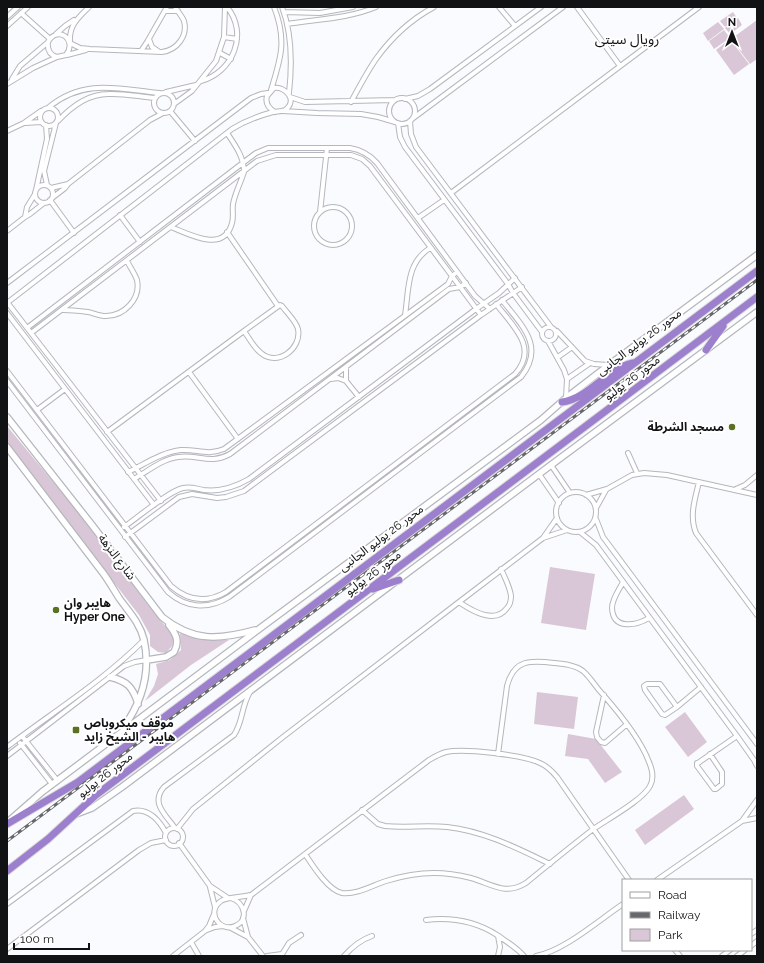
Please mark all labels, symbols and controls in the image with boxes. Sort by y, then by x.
north arrow [712,12,752,52]
text: N [728,16,736,29]
district label: رويال سيتى [595,31,659,48]
street label: محور 26 يوليو الجانبى [594,305,684,379]
street label: محور 26 يوليو [601,352,663,404]
place label: مسجد الشرطة [648,420,724,434]
marker: مسجد الشرطة [727,422,737,432]
street label: محور 26 يوليو الجانبى [336,501,426,575]
street label: شارع النزهة [94,531,139,584]
street label: محور 26 يوليو [342,547,404,599]
place label: هايبر وان Hyper One [64,596,125,624]
marker: هايبر وان Hyper One [51,605,61,615]
place label: موقف ميكروباص هايبر - الشيخ زايد [84,716,176,746]
marker: موقف ميكروباص هايبر - الشيخ زايد [71,725,81,735]
street label: محور 26 يوليو [75,749,135,801]
legend [622,879,752,951]
text: Road [658,888,687,902]
text: Railway [658,908,701,922]
scale bar [14,925,89,951]
text: Park [658,928,683,942]
text: 100 m [20,932,54,946]

